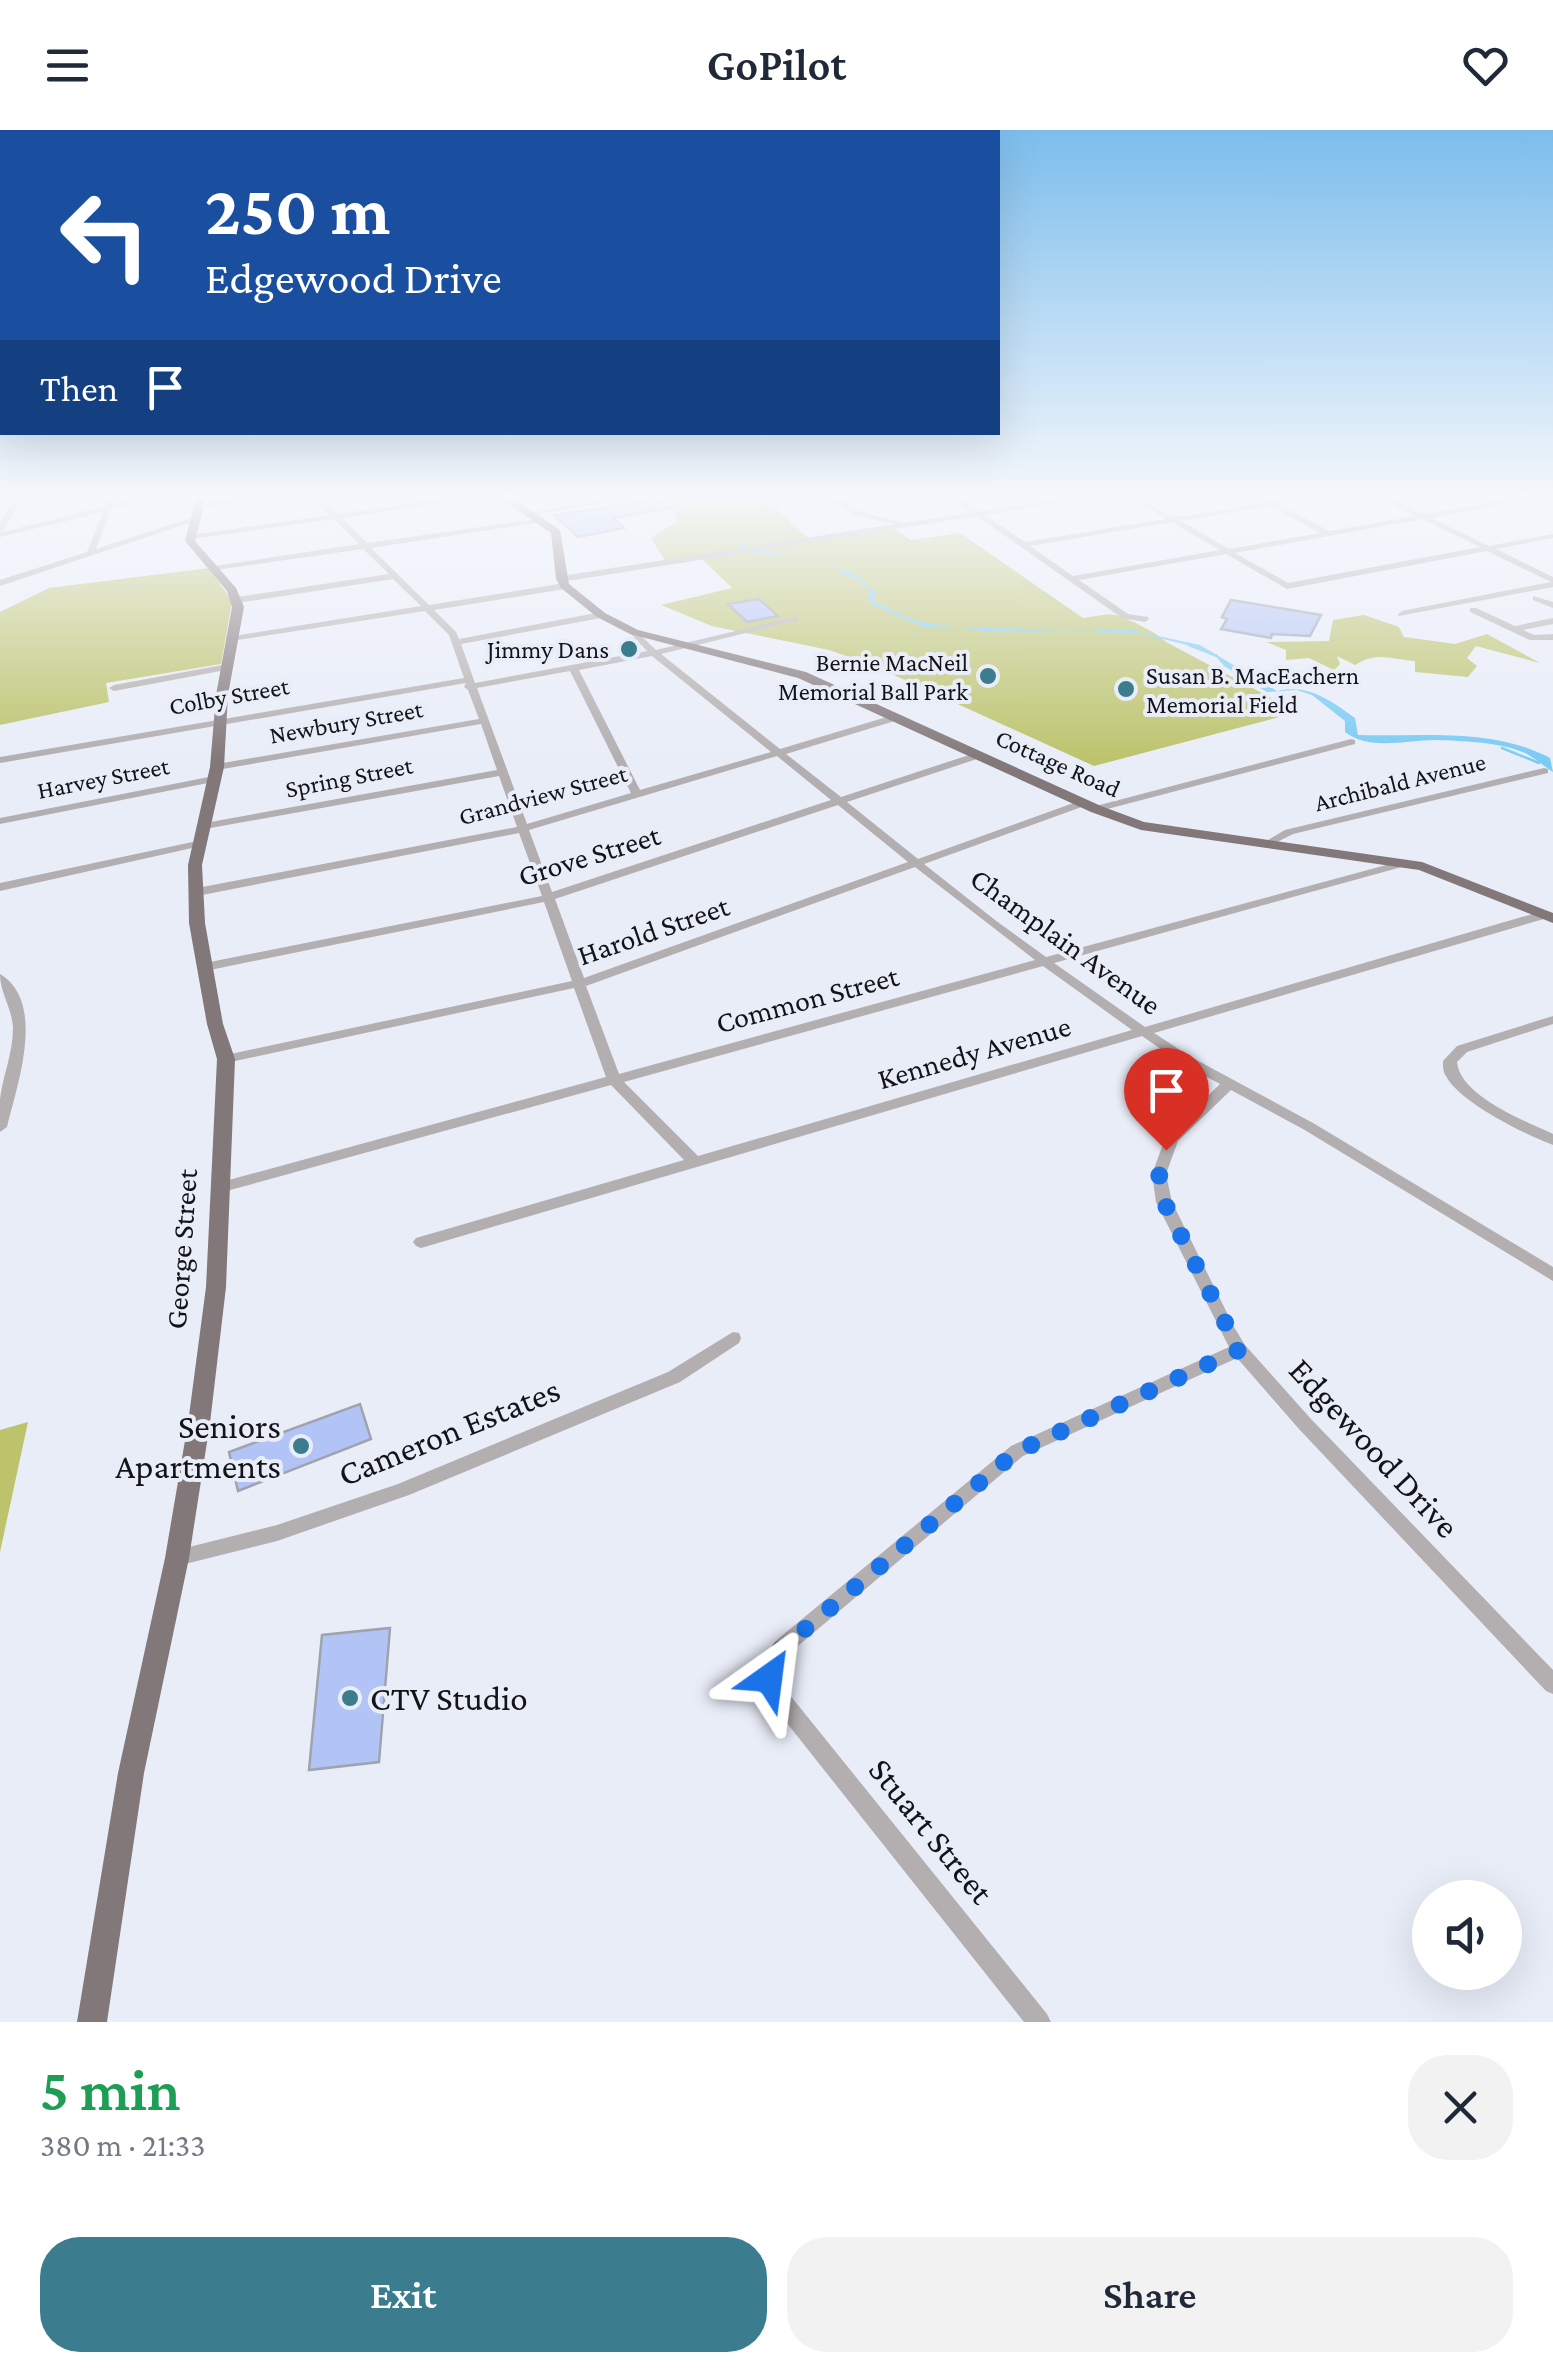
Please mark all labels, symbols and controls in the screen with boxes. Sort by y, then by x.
icon: menu [40,38,95,93]
icon: heart [1458,38,1513,93]
text: GoPilot [707,40,846,90]
icon: left [40,170,170,300]
text: 250 m [205,171,390,249]
text: Edgewood Drive [205,253,502,303]
icon: arrive [138,360,193,415]
text: Then [40,367,118,409]
place label: Jimmy Dans [485,636,609,664]
marker: Jimmy Dans [618,638,640,660]
place label: Bernie MacNeil Memorial Ball Park [778,649,968,705]
place label: Susan B. MacEachern Memorial Field [1146,662,1359,718]
marker: Bernie MacNeil Memorial Ball Park [977,665,999,687]
street label: Colby Street [167,672,292,721]
marker: Susan B. MacEachern Memorial Field [1115,678,1137,700]
street label: Newbury Street [267,695,426,750]
street label: Cottage Road [991,724,1124,803]
street label: Archibald Avenue [1312,748,1488,816]
street label: Spring Street [283,751,416,804]
street label: Harvey Street [35,752,172,805]
street label: Grandview Street [456,759,631,830]
street label: Grove Street [514,817,665,892]
street label: Champlain Avenue [964,861,1168,1022]
street label: Harold Street [573,888,734,971]
street label: Common Street [712,959,903,1039]
street label: Kennedy Avenue [874,1009,1075,1096]
pin [1124,1048,1209,1151]
icon: arrive [1139,1063,1194,1118]
street label: George Street [159,1167,204,1330]
street label: Edgewood Drive [1281,1350,1467,1546]
street label: Cameron Estates [333,1370,565,1494]
place label: Seniors Apartments [115,1407,281,1486]
marker: Seniors Apartments [290,1435,312,1457]
position arrow [717,1626,821,1730]
place label: CTV Studio [370,1679,528,1718]
marker: CTV Studio [339,1687,361,1709]
street label: Stuart Street [861,1751,1002,1912]
map controls [1412,1880,1522,1990]
button: sound [1412,1880,1522,1990]
button: close [1408,2055,1513,2160]
text: 5 min [40,2056,181,2123]
text: 380 m · 21:33 [40,2127,205,2163]
button: Exit [40,2237,767,2352]
button: Share [787,2237,1513,2352]

